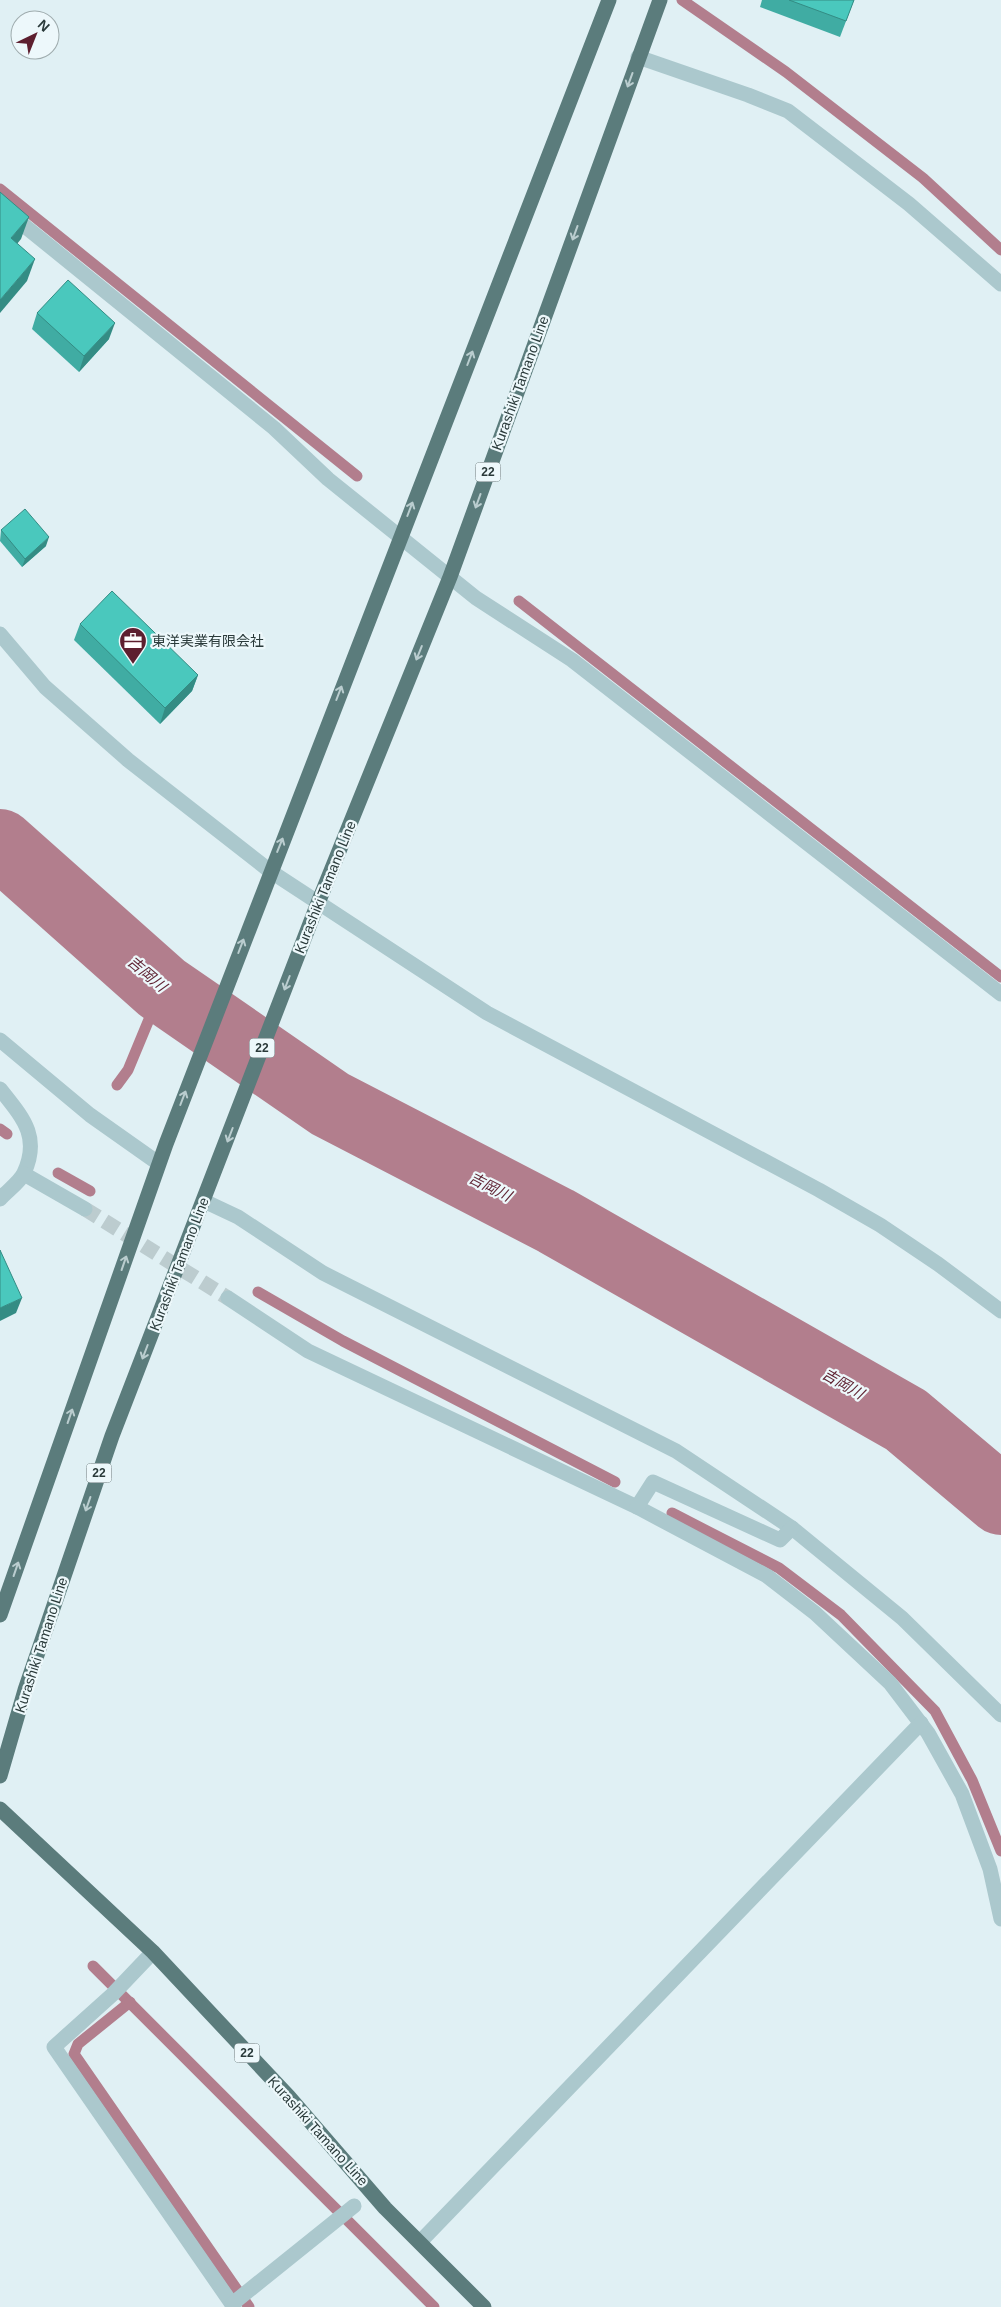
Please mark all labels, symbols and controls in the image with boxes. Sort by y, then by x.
north arrow [10,10,60,60]
text: N [35,16,53,35]
one-way arrow [625,72,634,88]
one-way arrow [570,225,579,240]
street label: Kurashiki Tamano Line [488,314,552,452]
one-way arrow [466,350,475,365]
road number: 22 [476,462,500,482]
one-way arrow [473,493,482,508]
one-way arrow [406,502,415,517]
office icon: 東洋実業有限会社 [118,626,148,665]
place label: 東洋実業有限会社 [152,633,264,649]
one-way arrow [414,645,424,660]
one-way arrow [335,686,344,701]
street label: Kurashiki Tamano Line [291,818,359,956]
one-way arrow [276,838,286,853]
one-way arrow [237,939,246,954]
water label: 吉岡川 [125,953,172,996]
one-way arrow [282,975,292,990]
road number: 22 [250,1038,274,1058]
one-way arrow [179,1091,188,1106]
one-way arrow [225,1126,234,1142]
water label: 吉岡川 [466,1169,516,1205]
street label: Kurashiki Tamano Line [146,1195,212,1333]
one-way arrow [119,1255,129,1271]
one-way arrow [140,1343,149,1359]
water label: 吉岡川 [820,1365,869,1403]
one-way arrow [66,1409,75,1424]
road number: 22 [86,1464,112,1482]
one-way arrow [83,1496,93,1512]
one-way arrow [12,1562,21,1578]
street label: Kurashiki Tamano Line [12,1575,71,1715]
road number: 22 [234,2044,260,2062]
street label: Kurashiki Tamano Line [265,2073,371,2189]

